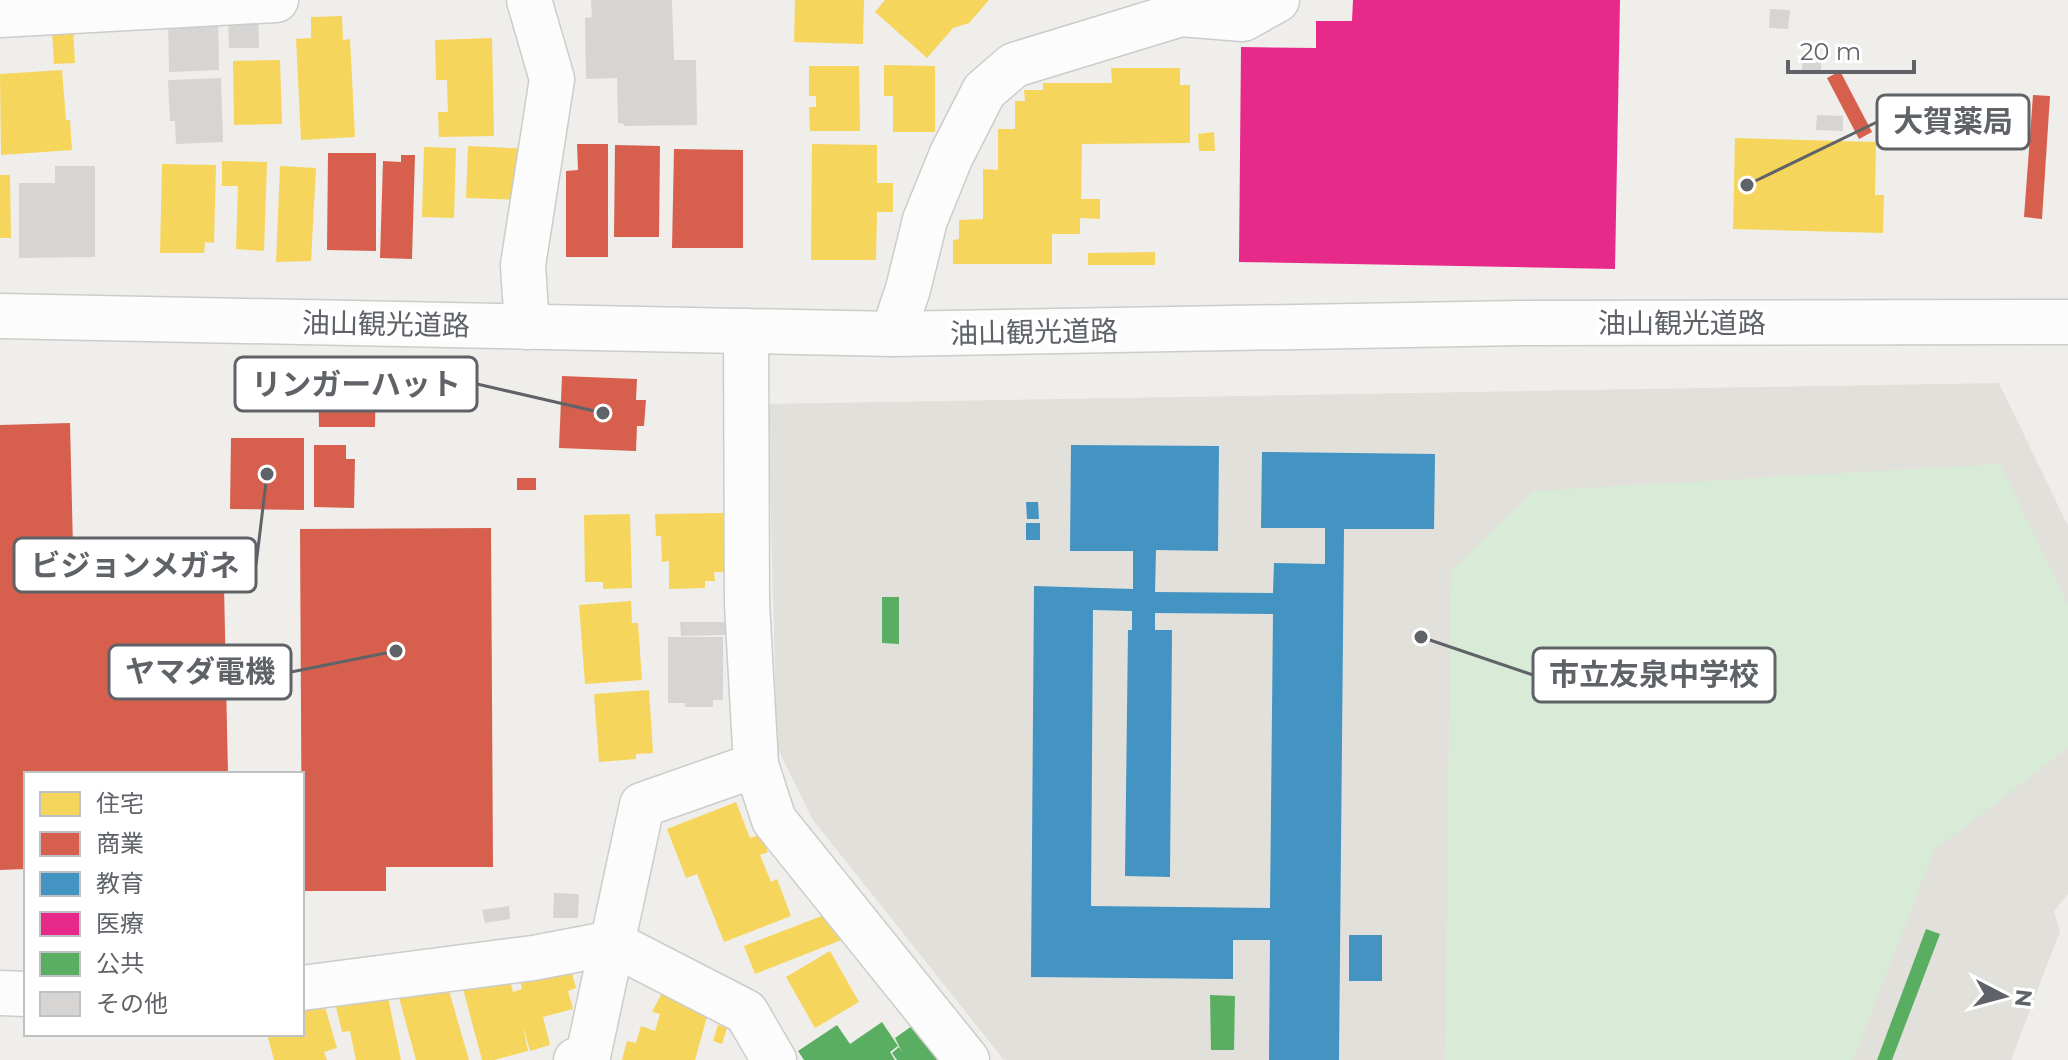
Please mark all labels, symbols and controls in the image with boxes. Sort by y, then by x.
scale bar [1788,24,1914,74]
text: 20 m [1800,37,1861,66]
callout: 大賀薬局 [1877,95,2029,149]
text: 大賀薬局 [1893,103,2013,140]
street label: 油山観光道路 [302,306,470,342]
street label: 油山観光道路 [1598,306,1766,340]
street label: 油山観光道路 [950,314,1118,350]
callout: リンガーハット [235,357,477,411]
text: リンガーハット [251,366,461,403]
callout: ビジョンメガネ [14,538,256,592]
text: ビジョンメガネ [30,547,240,584]
callout: ヤマダ電機 [109,645,291,699]
callout: 市立友泉中学校 [1533,648,1775,702]
text: ヤマダ電機 [125,653,275,690]
text: 市立友泉中学校 [1549,656,1759,693]
legend [24,772,304,1036]
text: 住宅 [96,789,144,818]
text: 商業 [96,829,144,858]
text: 教育 [96,869,144,898]
text: 医療 [96,909,144,938]
text: 公共 [96,949,144,978]
north arrow [1964,956,2044,1036]
text: N [2009,988,2038,1008]
text: その他 [96,989,168,1018]

